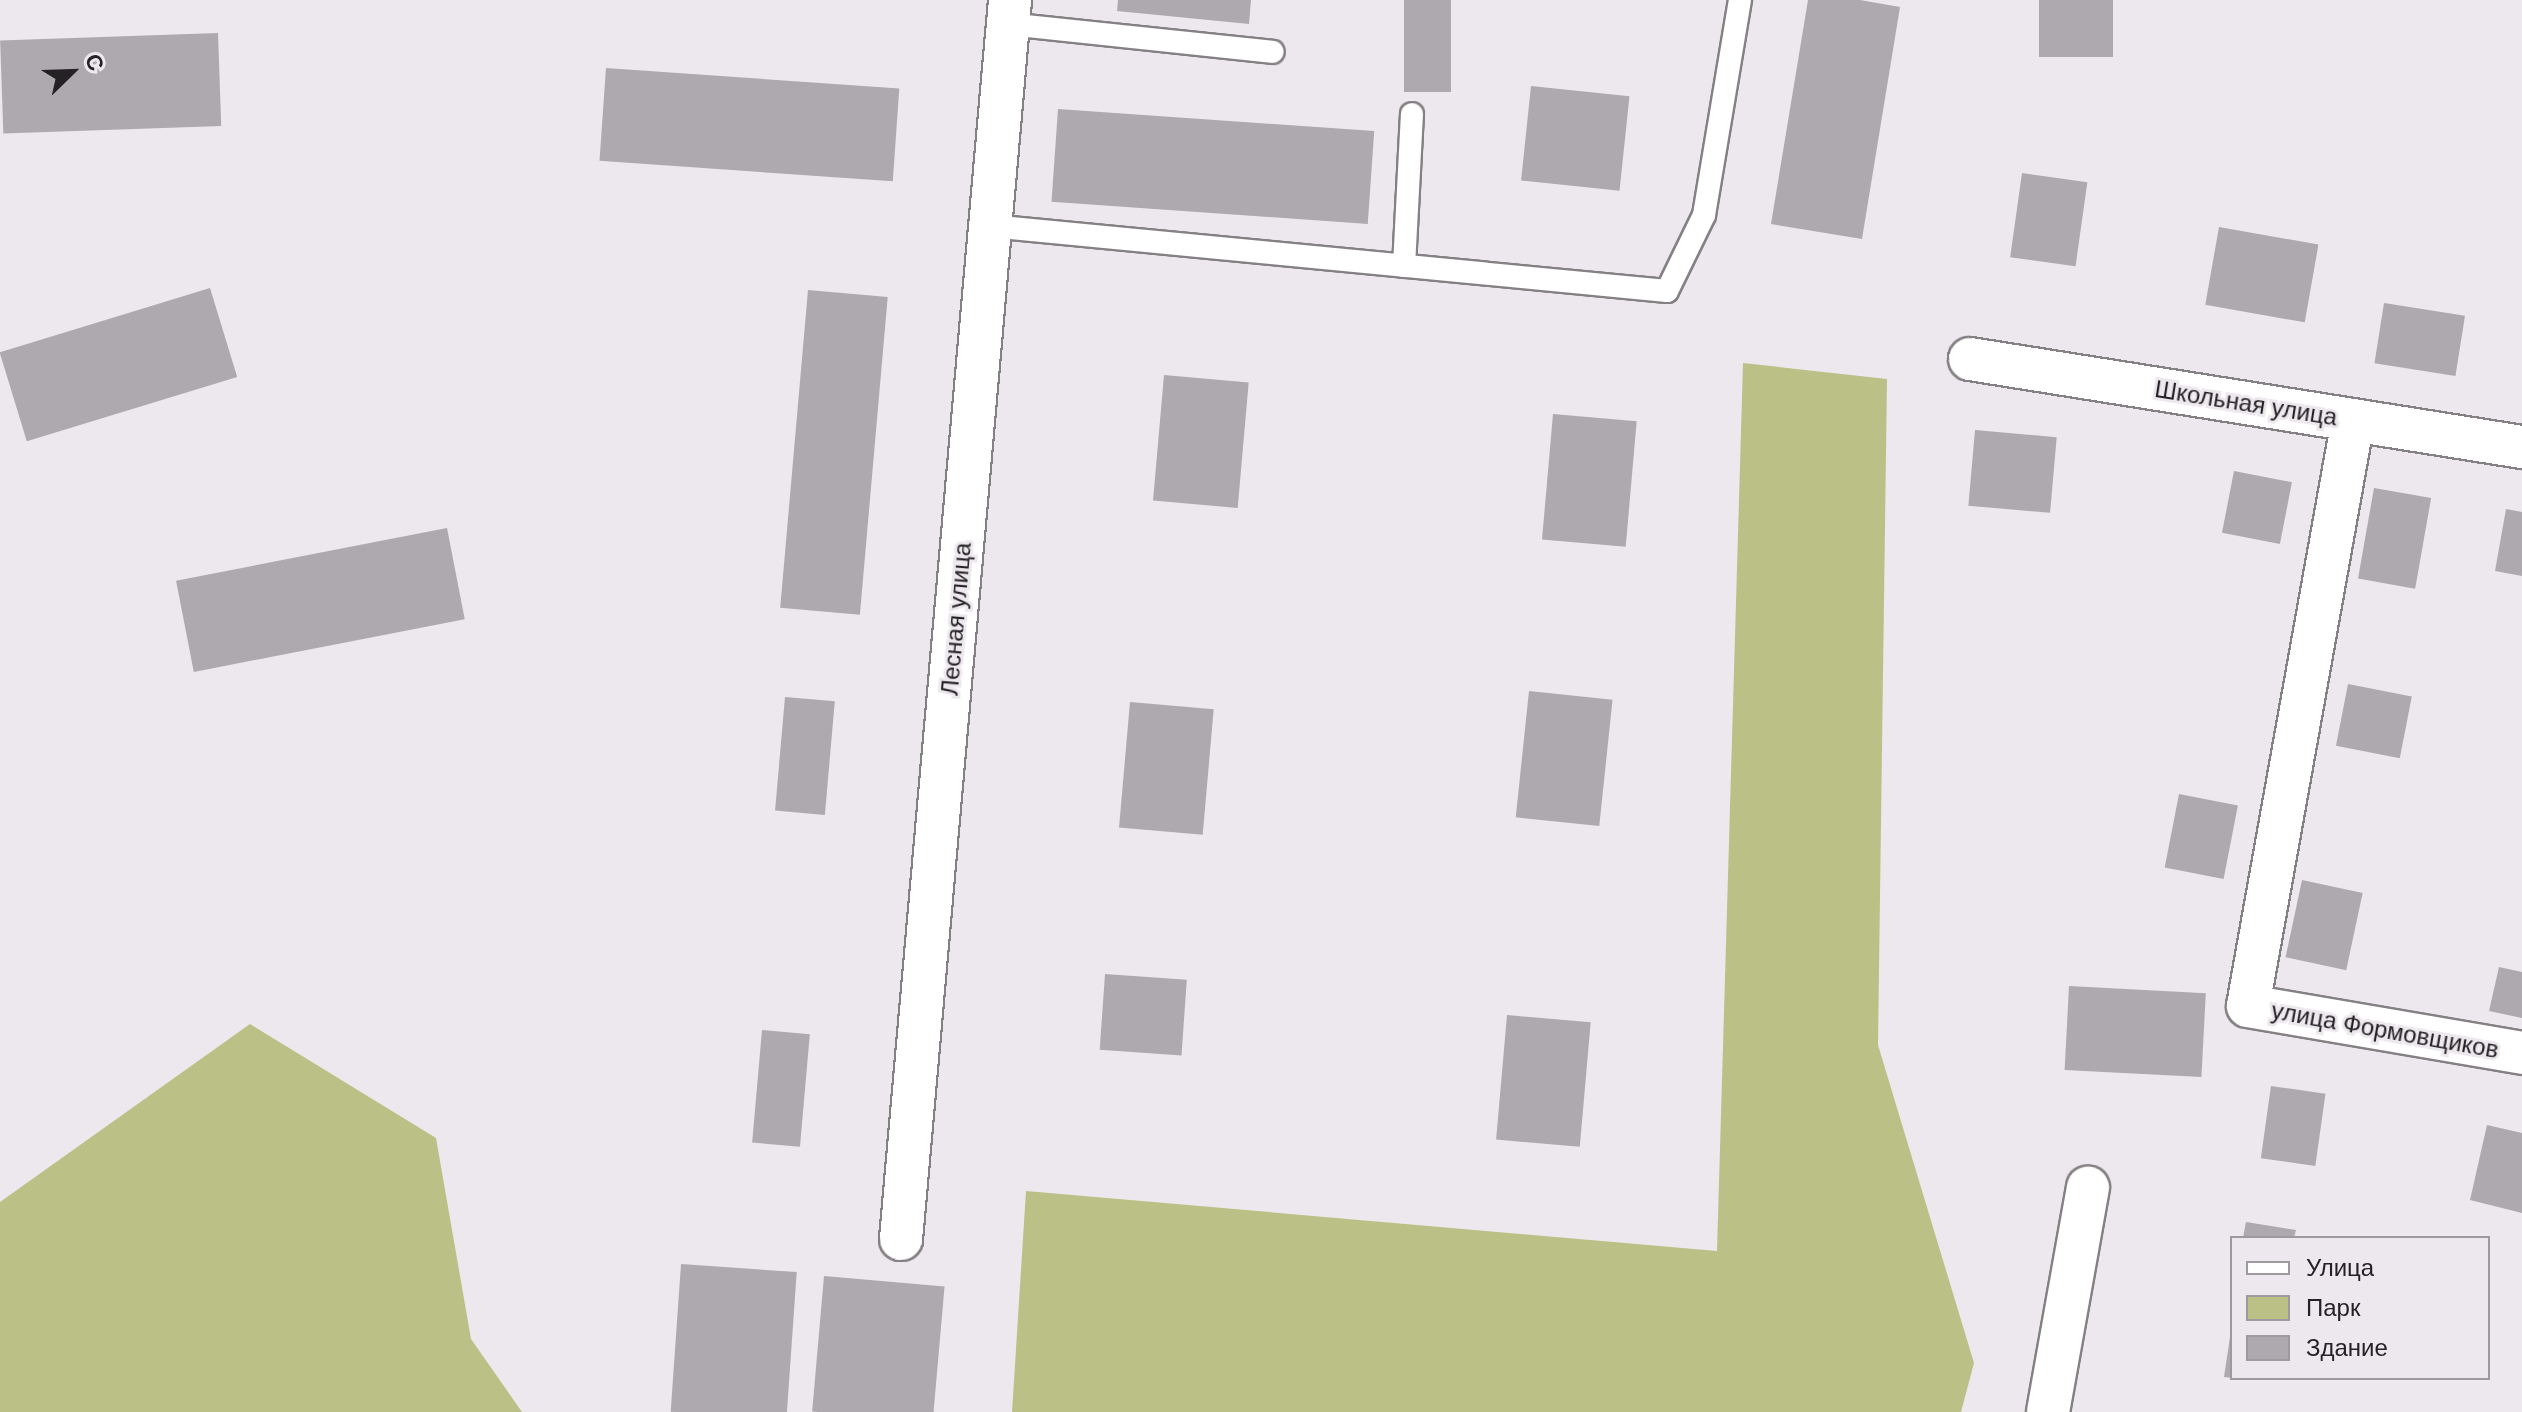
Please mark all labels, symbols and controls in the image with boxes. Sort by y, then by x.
north arrow [32,32,112,112]
text: С [80,50,109,75]
street label: Школьная улица [2153,374,2339,432]
street label: Лесная улица [935,541,977,697]
street label: улица Формовщиков [2269,996,2501,1064]
legend [2230,1236,2490,1380]
text: Улица [2306,1254,2374,1281]
text: Парк [2306,1294,2360,1321]
text: Здание [2306,1334,2388,1361]

